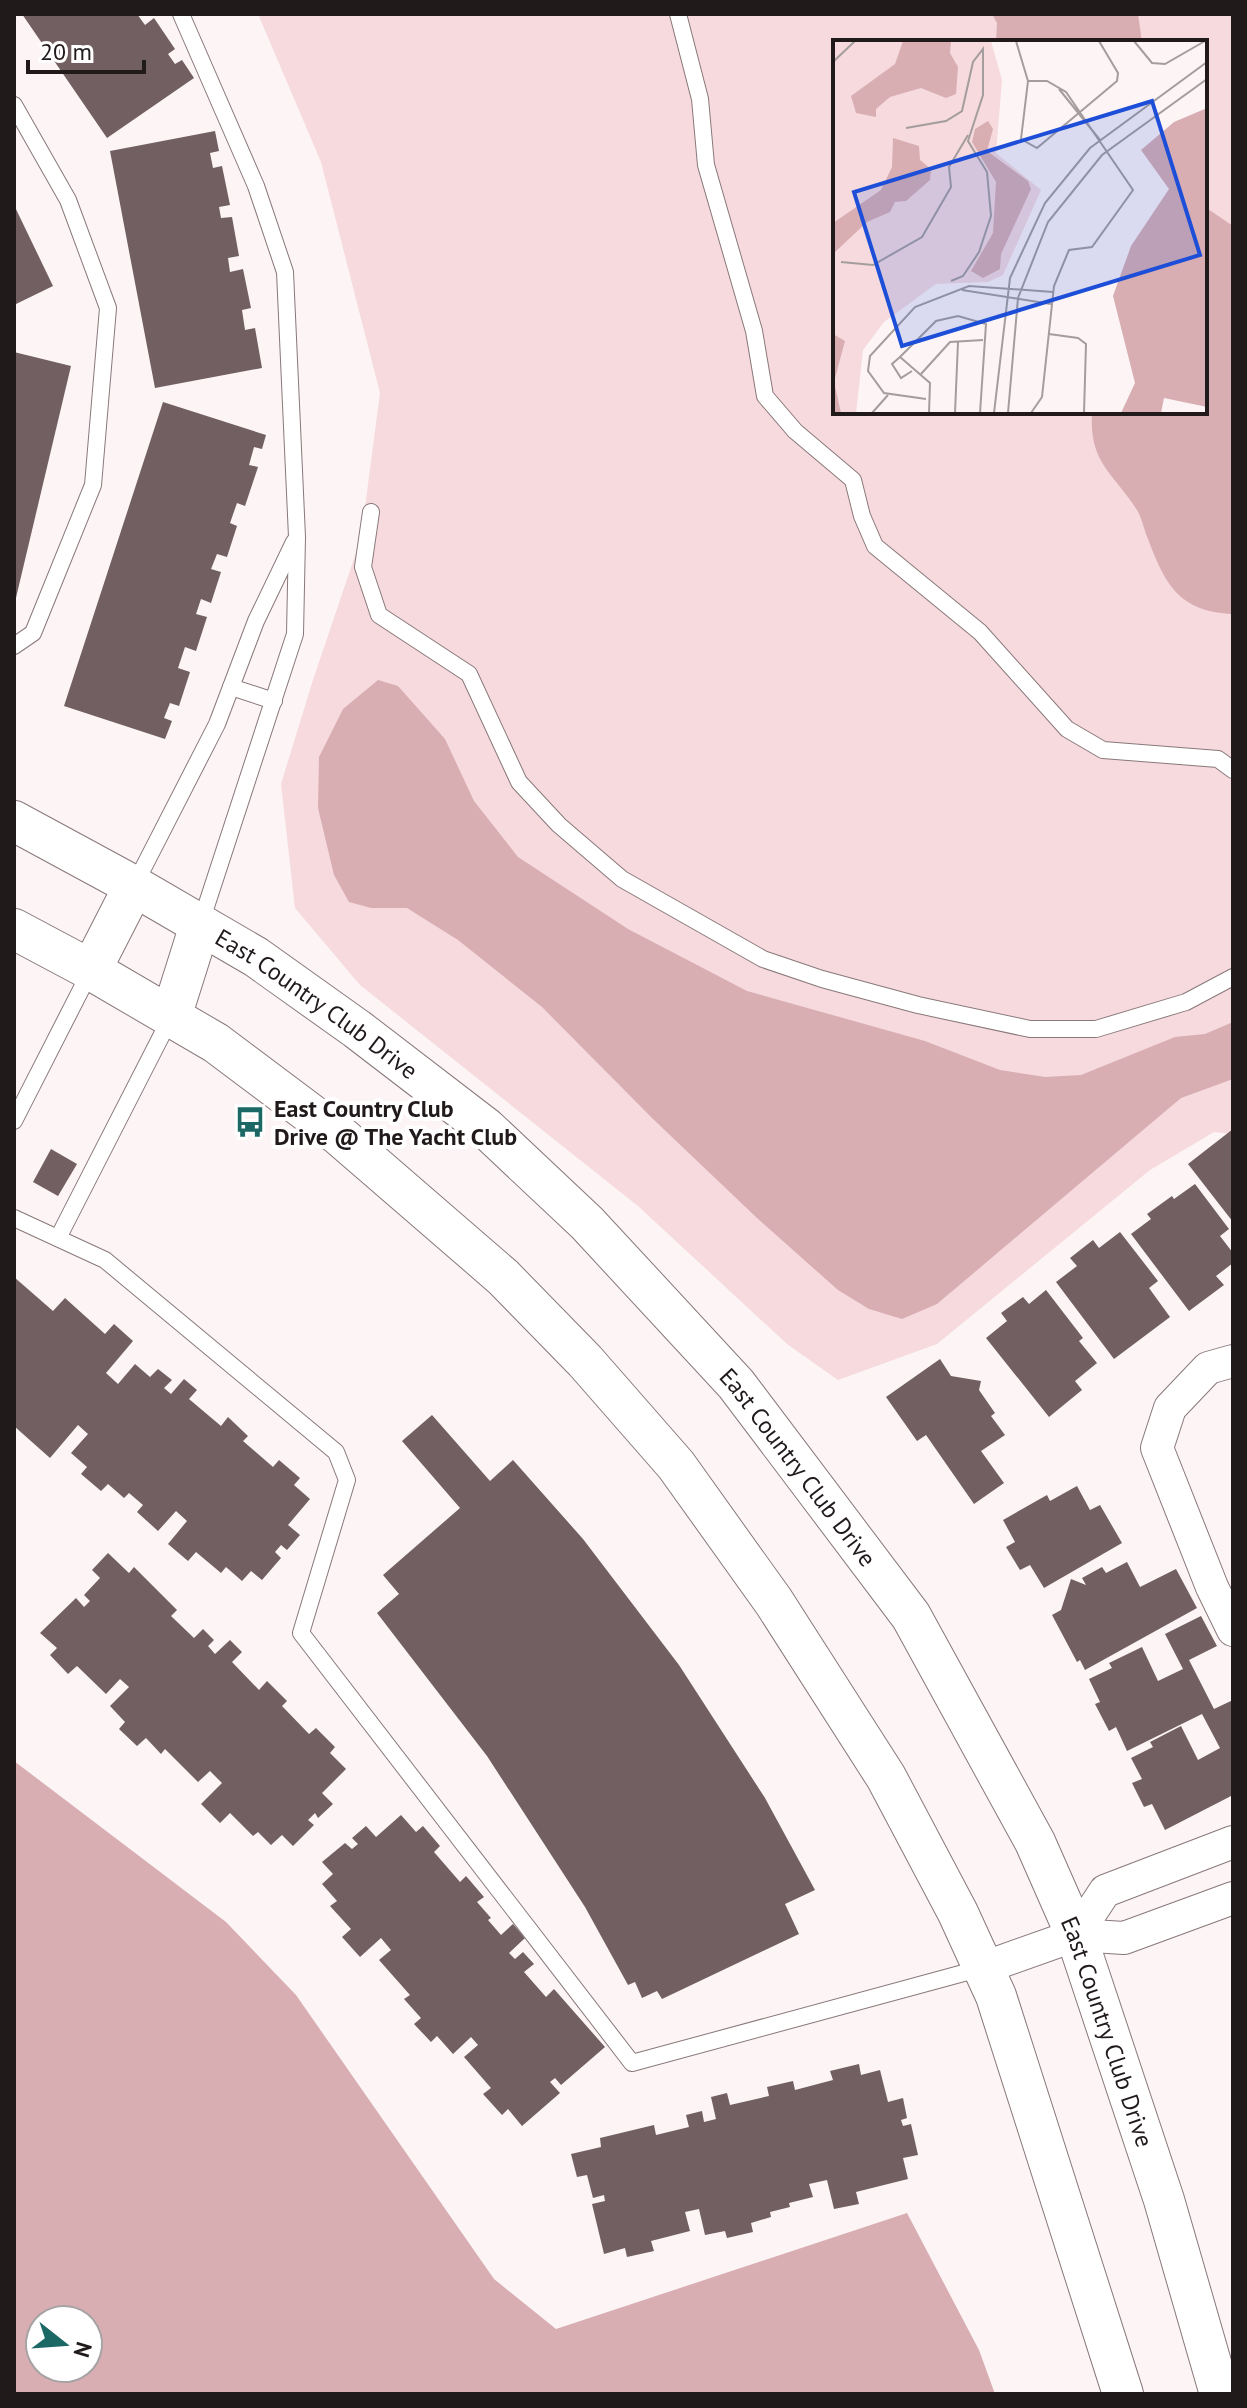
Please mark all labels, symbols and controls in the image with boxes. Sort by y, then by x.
scale bar [28,24,144,74]
text: 20 m [40,36,92,67]
inset map [833,40,1207,414]
street label: East Country Club Drive [210,921,424,1086]
place label: East Country Club Drive @ The Yacht Club [274,1093,517,1152]
bus stop icon: East Country Club Drive @ The Yacht Club [233,1105,267,1139]
street label: East Country Club Drive [713,1361,883,1572]
street label: East Country Club Drive [1054,1911,1161,2151]
north arrow [24,2304,104,2384]
text: N [68,2339,99,2361]

